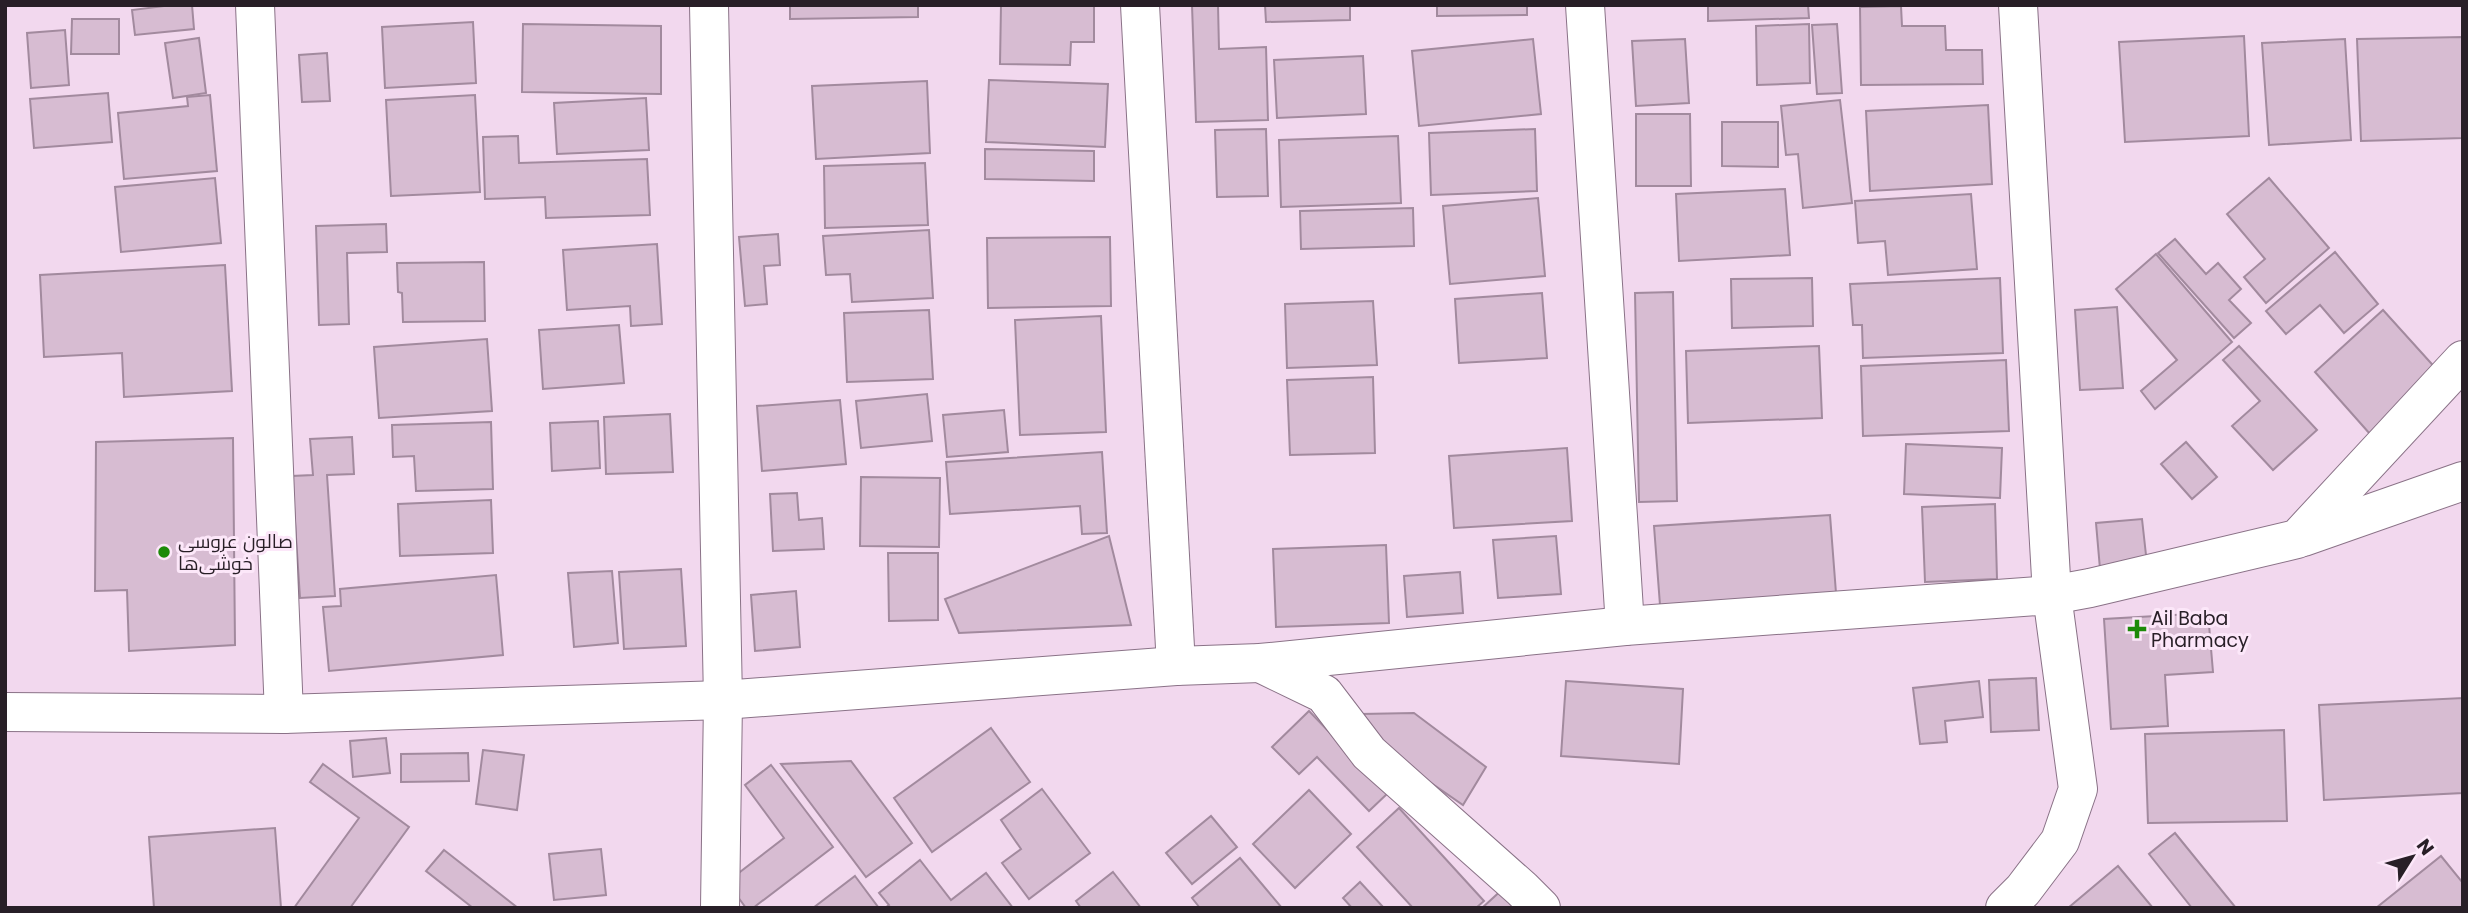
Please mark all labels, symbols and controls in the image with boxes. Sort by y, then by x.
place label: صالون عروسی خوشی‌ها [178,528,293,577]
marker: صالون عروسی خوشی‌ها [156,544,172,560]
place label: Ail Baba Pharmacy [2151,605,2249,654]
marker: Ail Baba Pharmacy [2129,621,2145,637]
north arrow [2377,822,2447,892]
text: N [2410,833,2440,861]

